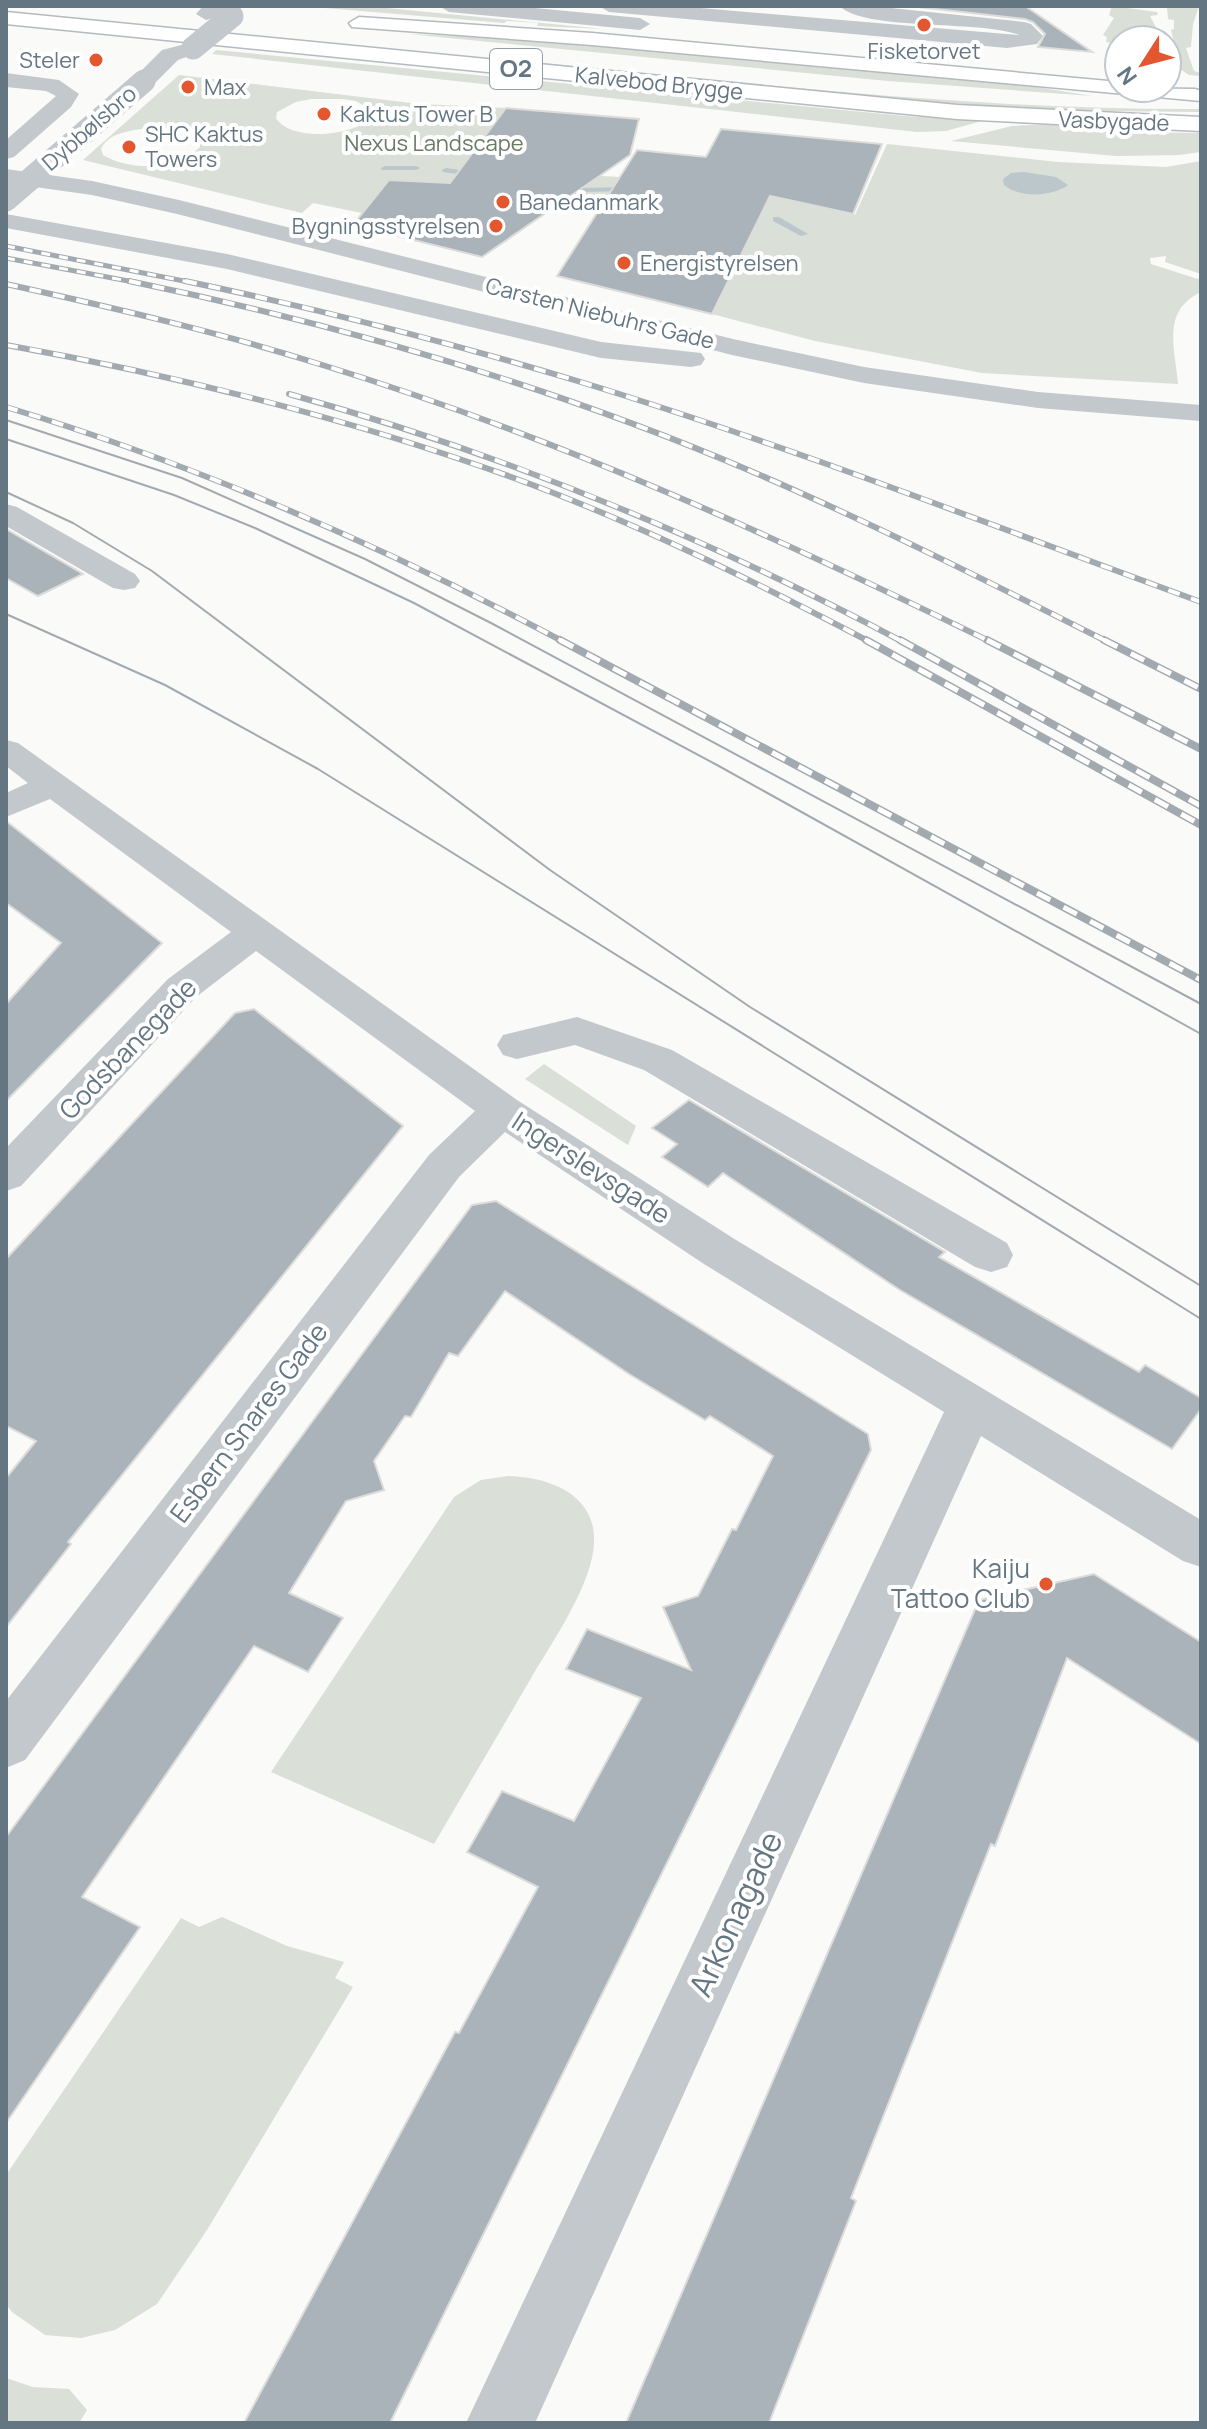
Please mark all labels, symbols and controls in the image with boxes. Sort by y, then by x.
marker: Fisketorvet [915,16,933,34]
north arrow [1103,24,1183,104]
place label: Fisketorvet [867,36,981,66]
place label: Steler [19,45,80,75]
road number: O2 [490,49,542,89]
marker: Steler [87,51,105,69]
street label: Kalvebod Brygge [573,59,745,107]
text: N [1110,61,1144,91]
place label: Max [204,72,247,102]
marker: Max [179,78,197,96]
street label: Dybbølsbro [35,79,143,177]
place label: Kaktus Tower B [340,99,493,129]
street label: Vasbygade [1058,104,1170,138]
marker: Kaktus Tower B [315,105,333,123]
place label: SHC Kaktus Towers [145,119,263,174]
park label: Nexus Landscape [344,128,524,158]
marker: SHC Kaktus Towers [120,138,138,156]
place label: Banedanmark [519,187,660,217]
marker: Banedanmark [494,193,512,211]
place label: Bygningsstyrelsen [292,211,480,241]
marker: Bygningsstyrelsen [487,217,505,235]
place label: Energistyrelsen [640,248,799,278]
marker: Energistyrelsen [615,254,633,272]
street label: Carsten Niebuhrs Gade [483,270,718,356]
street label: Godsbanegade [51,970,204,1127]
street label: Ingerslevsgade [505,1102,678,1232]
street label: Esbern Snares Gade [161,1315,335,1530]
place label: Kaiju Tattoo Club [891,1550,1030,1616]
marker: Kaiju Tattoo Club [1037,1575,1055,1593]
street label: Arkonagade [678,1824,793,2003]

